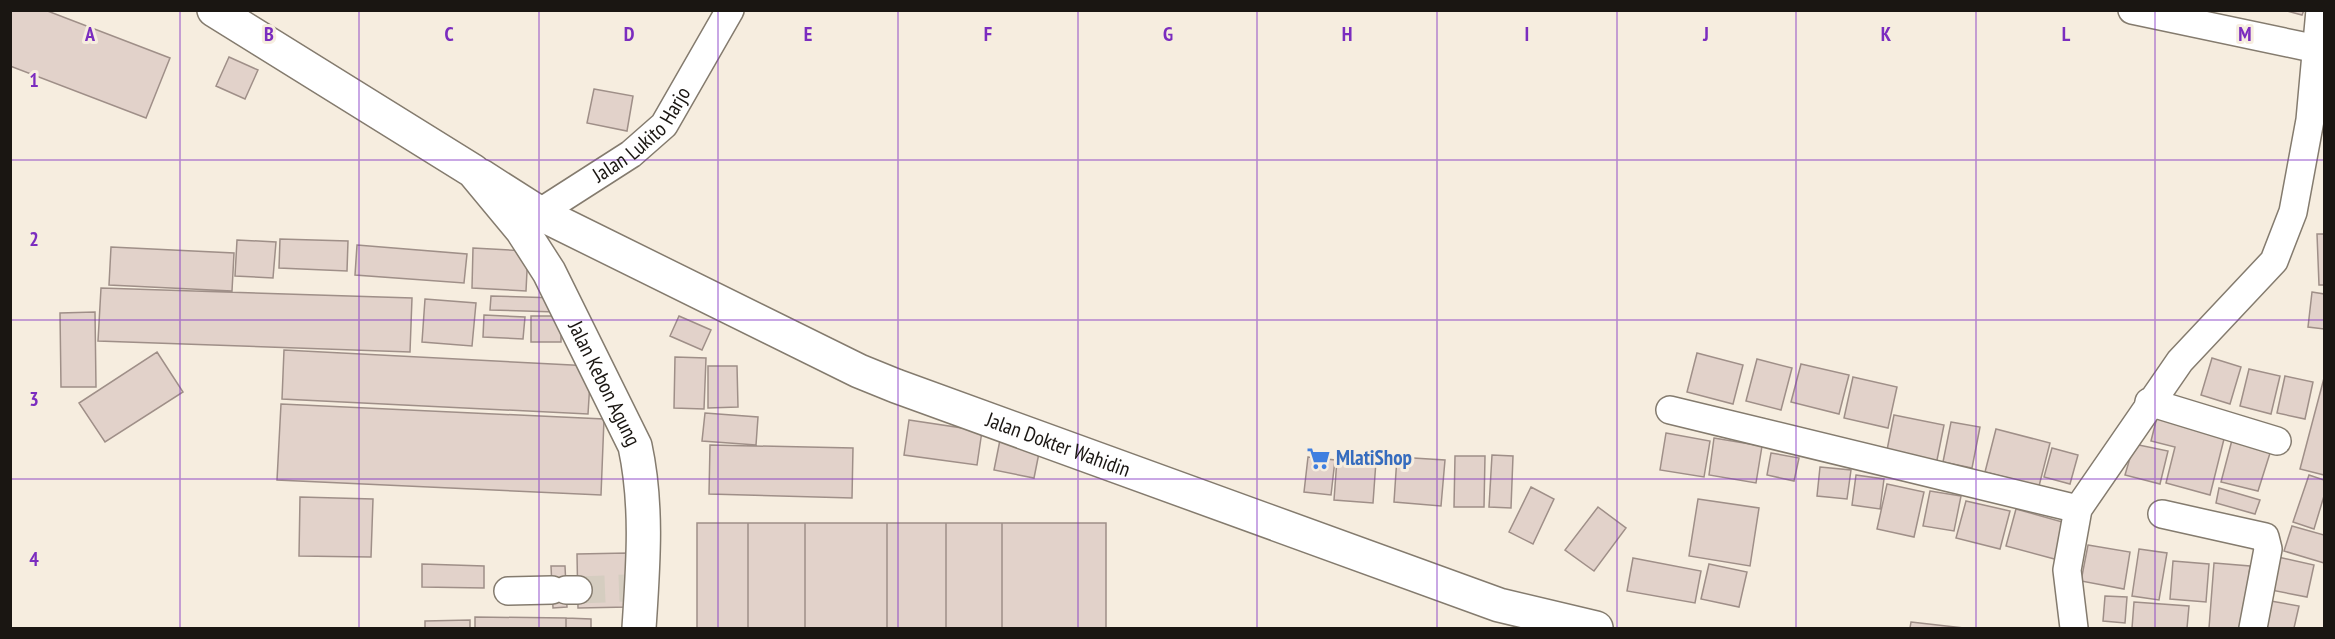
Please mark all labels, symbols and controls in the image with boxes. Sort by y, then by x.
text: A [84,21,96,47]
text: B [264,21,274,47]
text: C [444,21,454,47]
text: D [624,21,635,47]
text: E [804,21,812,47]
text: F [984,21,992,47]
text: G [1163,21,1173,47]
text: H [1342,21,1352,47]
text: I [1525,21,1529,47]
text: J [1702,21,1709,47]
text: K [1881,21,1892,47]
text: L [2062,21,2071,47]
text: M [2238,21,2252,47]
text: 1 [29,67,39,93]
street label: Jalan Lukito Harjo [586,82,696,189]
text: 2 [29,226,39,252]
street label: Jalan Kebon Agung [562,315,647,450]
text: 3 [29,386,39,412]
street label: Jalan Dokter Wahidin [981,406,1134,483]
place label: MlatiShop [1336,444,1412,471]
supermarket icon: MlatiShop [1305,445,1331,471]
text: 4 [29,546,39,572]

